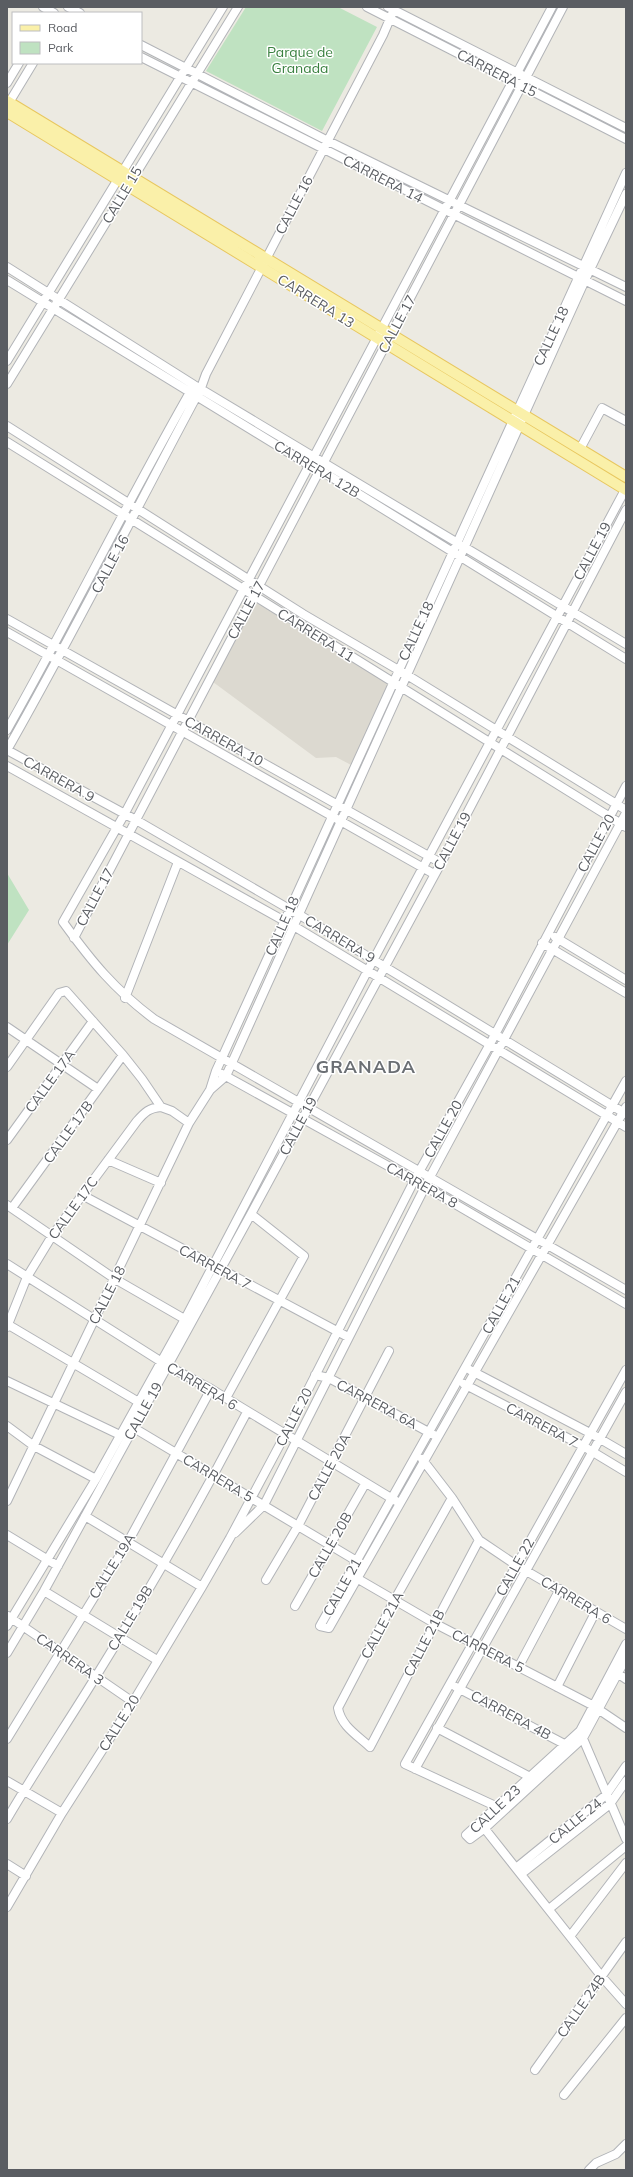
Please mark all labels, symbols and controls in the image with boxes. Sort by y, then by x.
legend [12,12,142,64]
text: Road [48,20,77,35]
text: Park [48,40,74,55]
park label: Parque de Granada [267,43,333,77]
street label: CARRERA 15 [454,45,540,101]
street label: CARRERA 14 [340,151,427,207]
street label: CALLE 15 [98,163,146,227]
street label: CALLE 16 [271,173,317,237]
street label: CARRERA 13 [274,270,358,332]
street label: CALLE 17 [374,292,420,356]
street label: CALLE 18 [529,303,573,369]
street label: CARRERA 12B [271,436,363,502]
street label: CALLE 19 [569,519,615,583]
street label: CALLE 16 [87,532,133,596]
street label: CALLE 17 [223,578,269,642]
street label: CALLE 18 [394,598,438,664]
street label: CARRERA 11 [274,604,358,666]
street label: CARRERA 10 [181,712,267,770]
street label: CARRERA 9 [20,752,98,806]
street label: CALLE 19 [429,809,475,873]
street label: CALLE 20 [573,811,619,875]
street label: CALLE 17 [72,865,118,929]
street label: CALLE 18 [261,893,303,959]
street label: CARRERA 9 [301,911,379,967]
street label: CALLE 17A [21,1045,79,1116]
district label: GRANADA [316,1055,416,1078]
street label: CALLE 19 [275,1094,321,1158]
street label: CALLE 17B [39,1097,97,1167]
street label: CALLE 20 [420,1097,466,1161]
street label: CARRERA 8 [383,1158,461,1212]
street label: CALLE 17C [44,1173,102,1243]
street label: CARRERA 7 [176,1240,254,1294]
street label: CALLE 18 [85,1263,129,1327]
street label: CALLE 21 [478,1273,524,1337]
street label: CARRERA 6 [163,1358,241,1414]
street label: CARRERA 6A [333,1375,421,1433]
street label: CALLE 19 [120,1379,166,1443]
street label: CALLE 20 [272,1385,316,1449]
street label: CARRERA 7 [503,1398,581,1452]
street label: CALLE 20A [304,1430,355,1504]
street label: CARRERA 5 [179,1450,257,1506]
street label: CALLE 20B [304,1509,356,1581]
street label: CALLE 19A [85,1529,140,1602]
street label: CALLE 22 [492,1535,538,1599]
street label: CALLE 21 [319,1555,365,1619]
street label: CARRERA 6 [537,1572,615,1628]
street label: CALLE 19B [103,1582,157,1654]
street label: CALLE 21A [357,1588,408,1662]
street label: CALLE 21B [399,1606,449,1680]
street label: CARRERA 5 [449,1625,527,1677]
street label: CARRERA 3 [32,1629,108,1689]
street label: CARRERA 4B [468,1686,554,1744]
street label: CALLE 20 [95,1691,143,1755]
street label: CALLE 23 [466,1781,524,1837]
street label: CALLE 24 [545,1794,606,1848]
street label: CALLE 24B [553,1971,609,2041]

